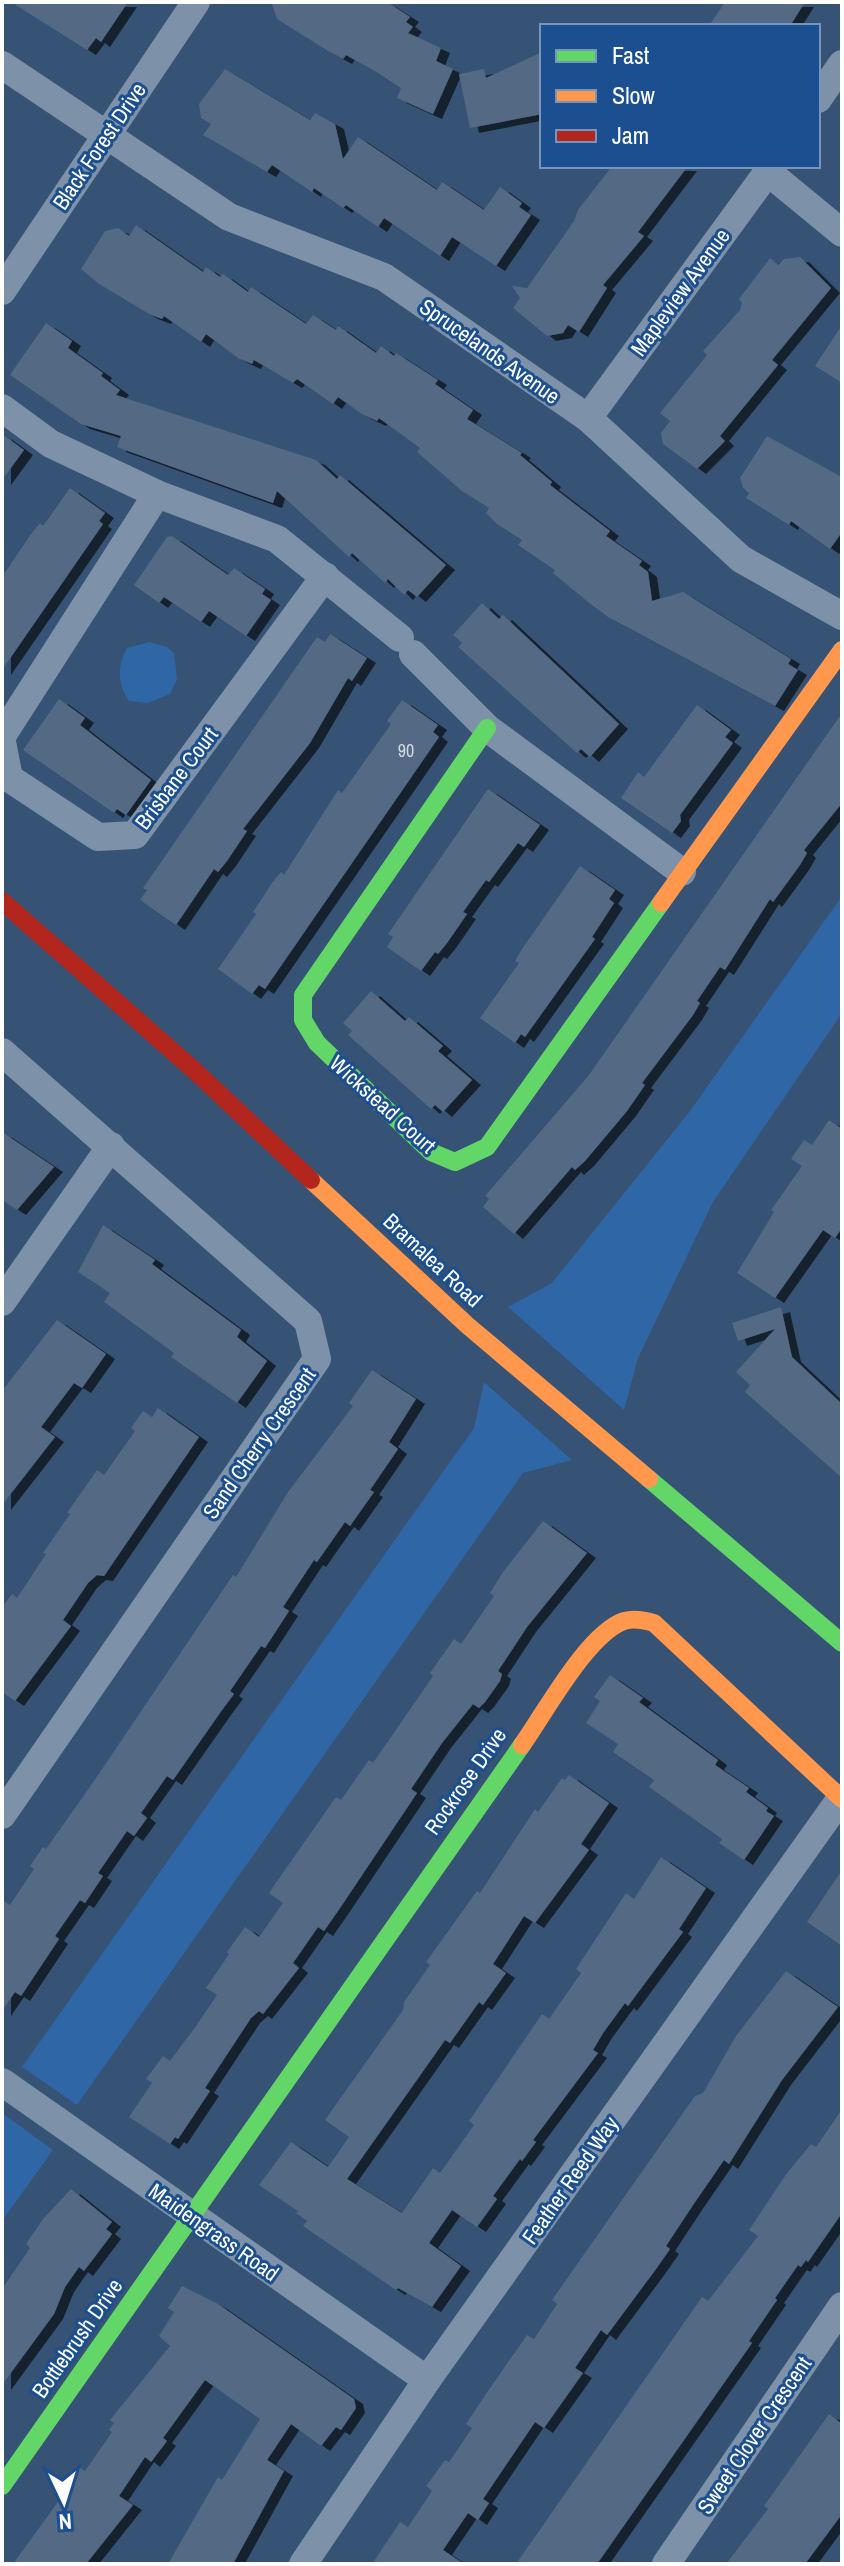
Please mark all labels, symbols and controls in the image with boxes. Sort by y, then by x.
legend [540,24,820,168]
text: Fast [612,39,650,71]
street label: Black Forest Drive [45,76,153,216]
text: Slow [612,79,655,111]
text: Jam [612,119,649,151]
street label: Mapleview Avenue [623,222,737,362]
street label: Sprucelands Avenue [414,291,566,411]
street label: Brisbane Court [128,721,224,835]
house number: 90 [398,738,414,763]
street label: Wickstead Court [323,1048,443,1160]
street label: Bramalea Road [377,1206,489,1314]
street label: Sand Cherry Crescent [196,1361,322,1525]
street label: Rockrose Drive [417,1721,513,1841]
street label: Feather Reed Way [515,2110,625,2250]
street label: Maidengrass Road [143,2176,285,2288]
street label: Bottlebrush Drive [25,2272,129,2404]
street label: Sweet Clover Crescent [690,2350,818,2520]
north arrow [24,2462,104,2542]
text: N [58,2507,73,2537]

